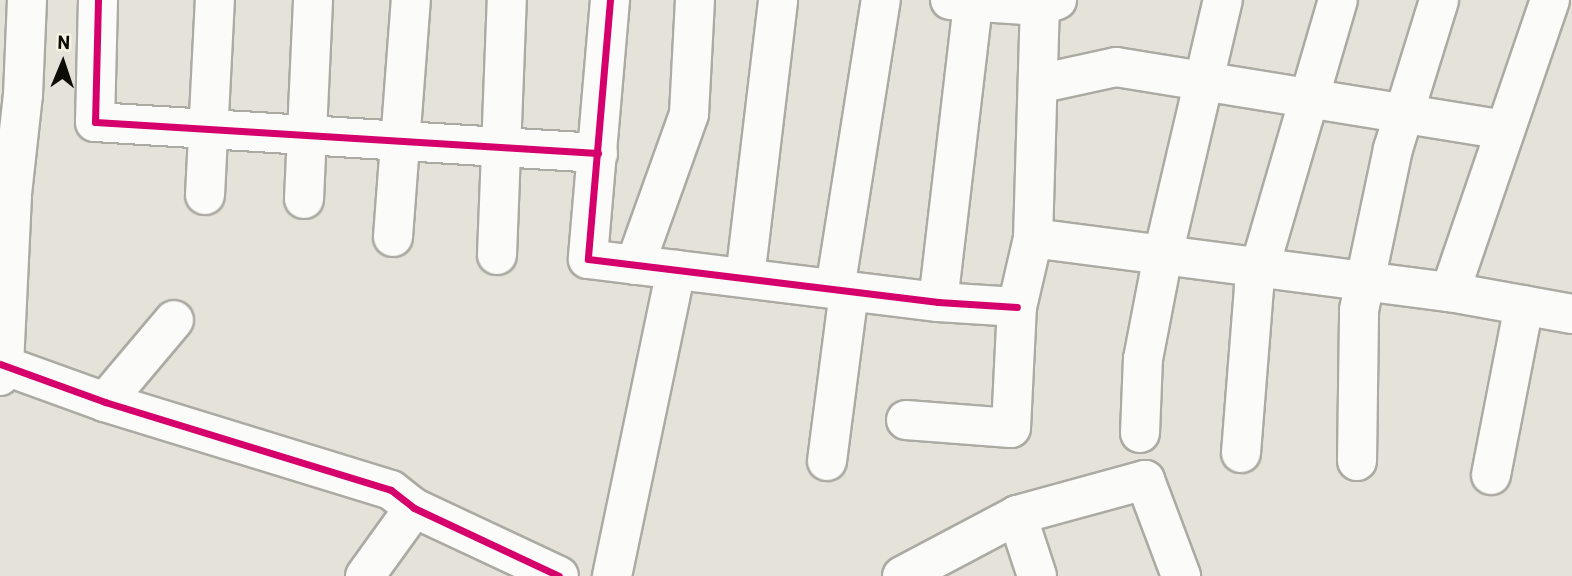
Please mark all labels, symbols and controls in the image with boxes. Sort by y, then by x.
north arrow [28,28,98,98]
text: N [57,30,70,53]

